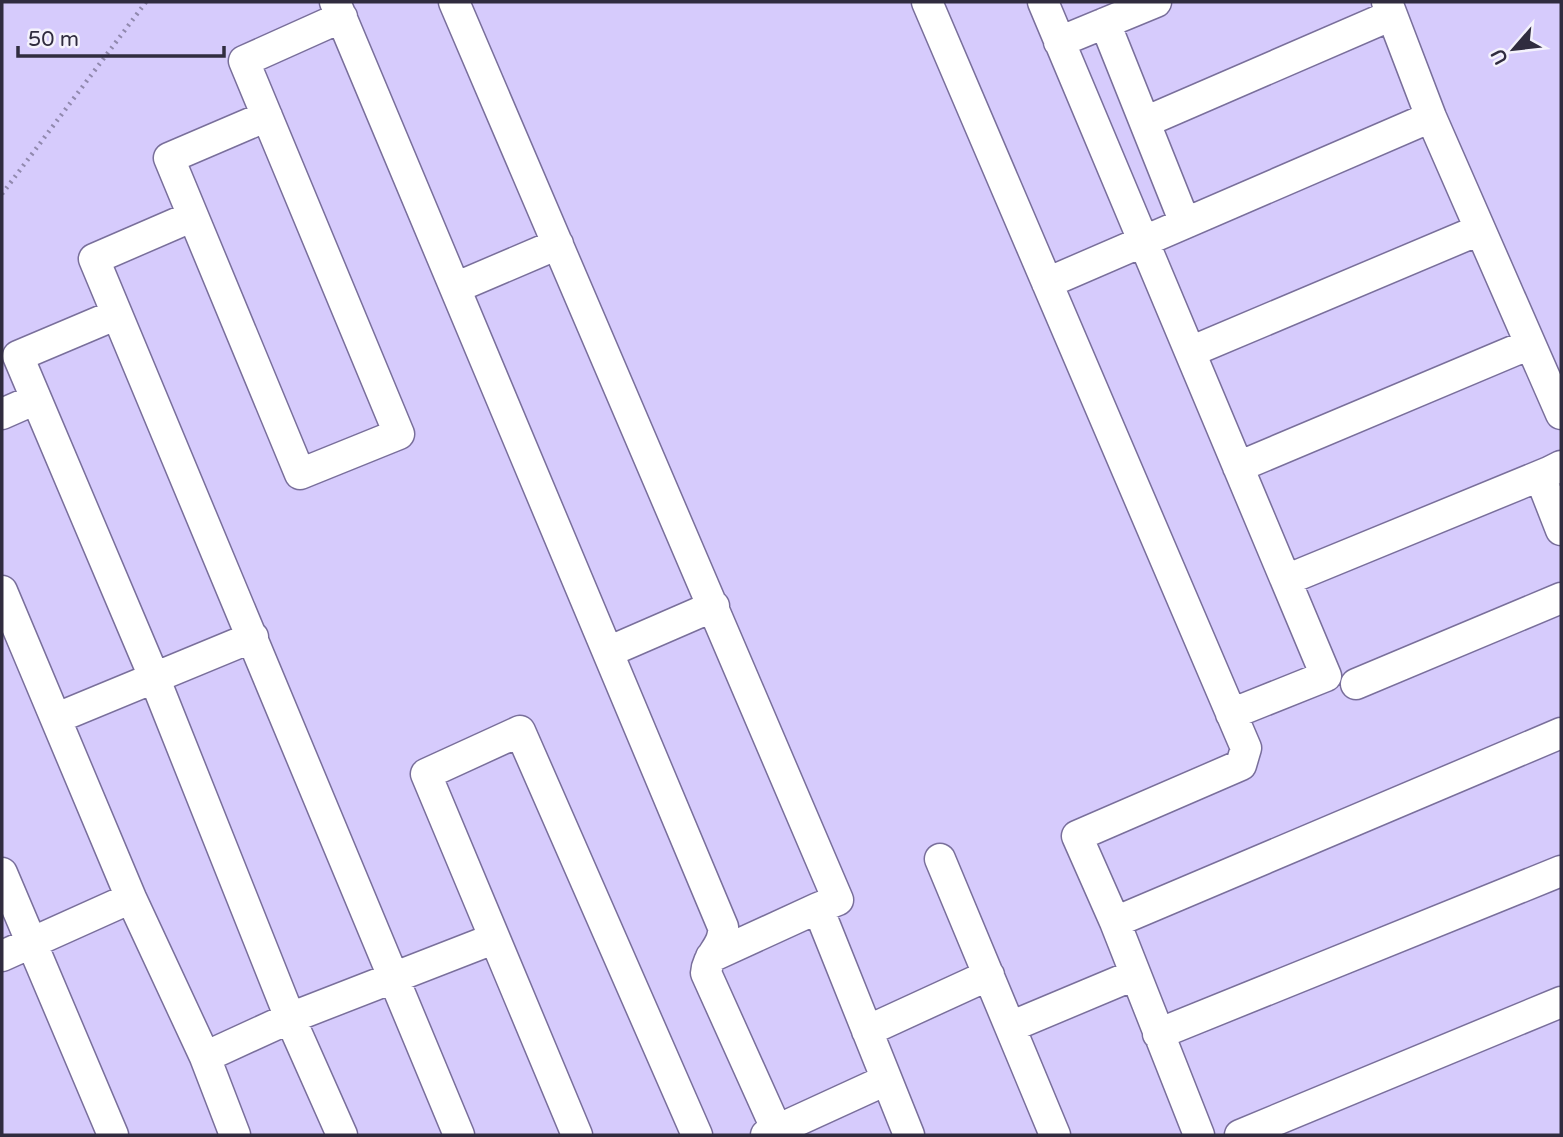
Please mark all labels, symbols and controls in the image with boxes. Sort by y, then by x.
scale bar [18,14,224,58]
north arrow [1479,14,1549,84]
text: 50 m [28,27,79,52]
text: U [1487,45,1513,68]

